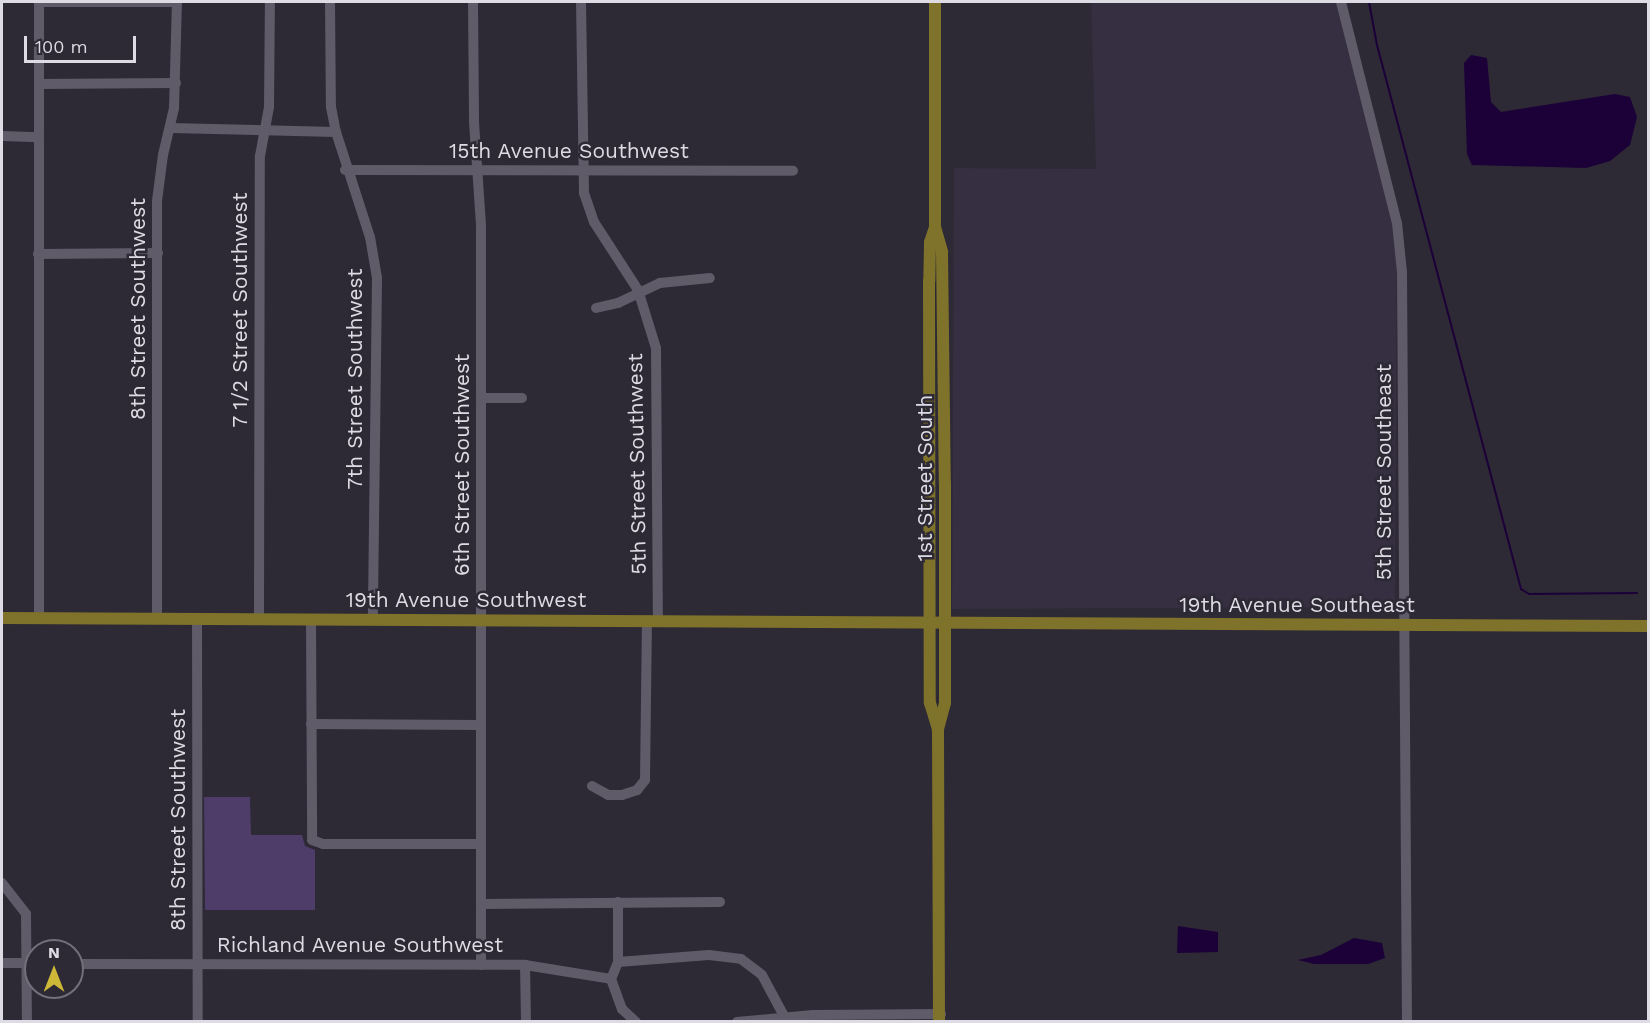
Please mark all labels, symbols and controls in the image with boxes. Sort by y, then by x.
scale bar [27,24,140,62]
text: 100 m [35,36,88,57]
street label: 15th Avenue Southwest [449,138,689,164]
street label: 7 1/2 Street Southwest [227,192,253,428]
street label: 8th Street Southwest [125,198,151,420]
street label: 7th Street Southwest [342,269,368,489]
street label: 5th Street Southwest [622,353,652,575]
street label: 6th Street Southwest [449,354,475,576]
street label: 5th Street Southeast [1371,364,1397,580]
street label: 1st Street South [912,395,938,561]
street label: 19th Avenue Southwest [345,587,587,613]
street label: 19th Avenue Southeast [1179,592,1415,618]
street label: 8th Street Southwest [165,709,191,931]
street label: Richland Avenue Southwest [216,932,504,958]
north arrow [24,939,84,999]
text: N [48,943,60,962]

